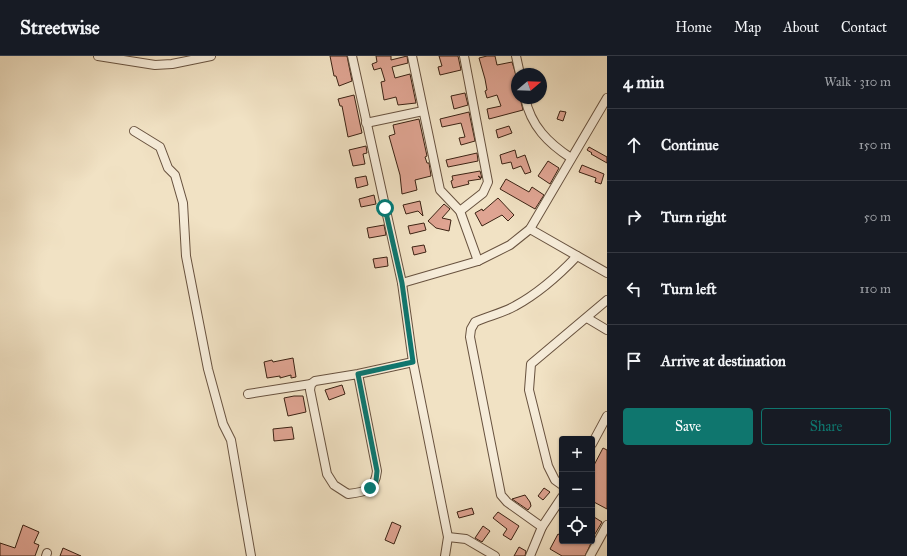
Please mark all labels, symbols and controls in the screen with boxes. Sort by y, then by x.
text: Streetwise [20,16,100,39]
text: Home [675,19,712,36]
text: Map [734,19,761,36]
text: About [783,19,819,36]
text: Contact [841,19,887,36]
north arrow [511,68,547,104]
text: 4 min [623,72,664,93]
text: Walk · 310 m [824,74,891,90]
icon: ahead [623,134,645,156]
text: Continue [661,136,719,154]
text: 150 m [859,137,891,153]
route start [376,199,394,217]
icon: right [623,206,645,228]
text: Turn right [661,208,726,226]
text: 50 m [864,209,891,225]
icon: left [623,278,645,300]
text: Turn left [661,280,717,298]
text: 110 m [859,281,891,297]
icon: arrive [623,350,645,372]
text: Arrive at destination [661,352,786,370]
button: Save [623,408,753,445]
button: Share [761,408,891,445]
map controls [559,436,595,544]
button: + [559,436,595,472]
button: − [559,472,595,508]
route end [361,479,379,497]
button: locate [559,508,595,544]

